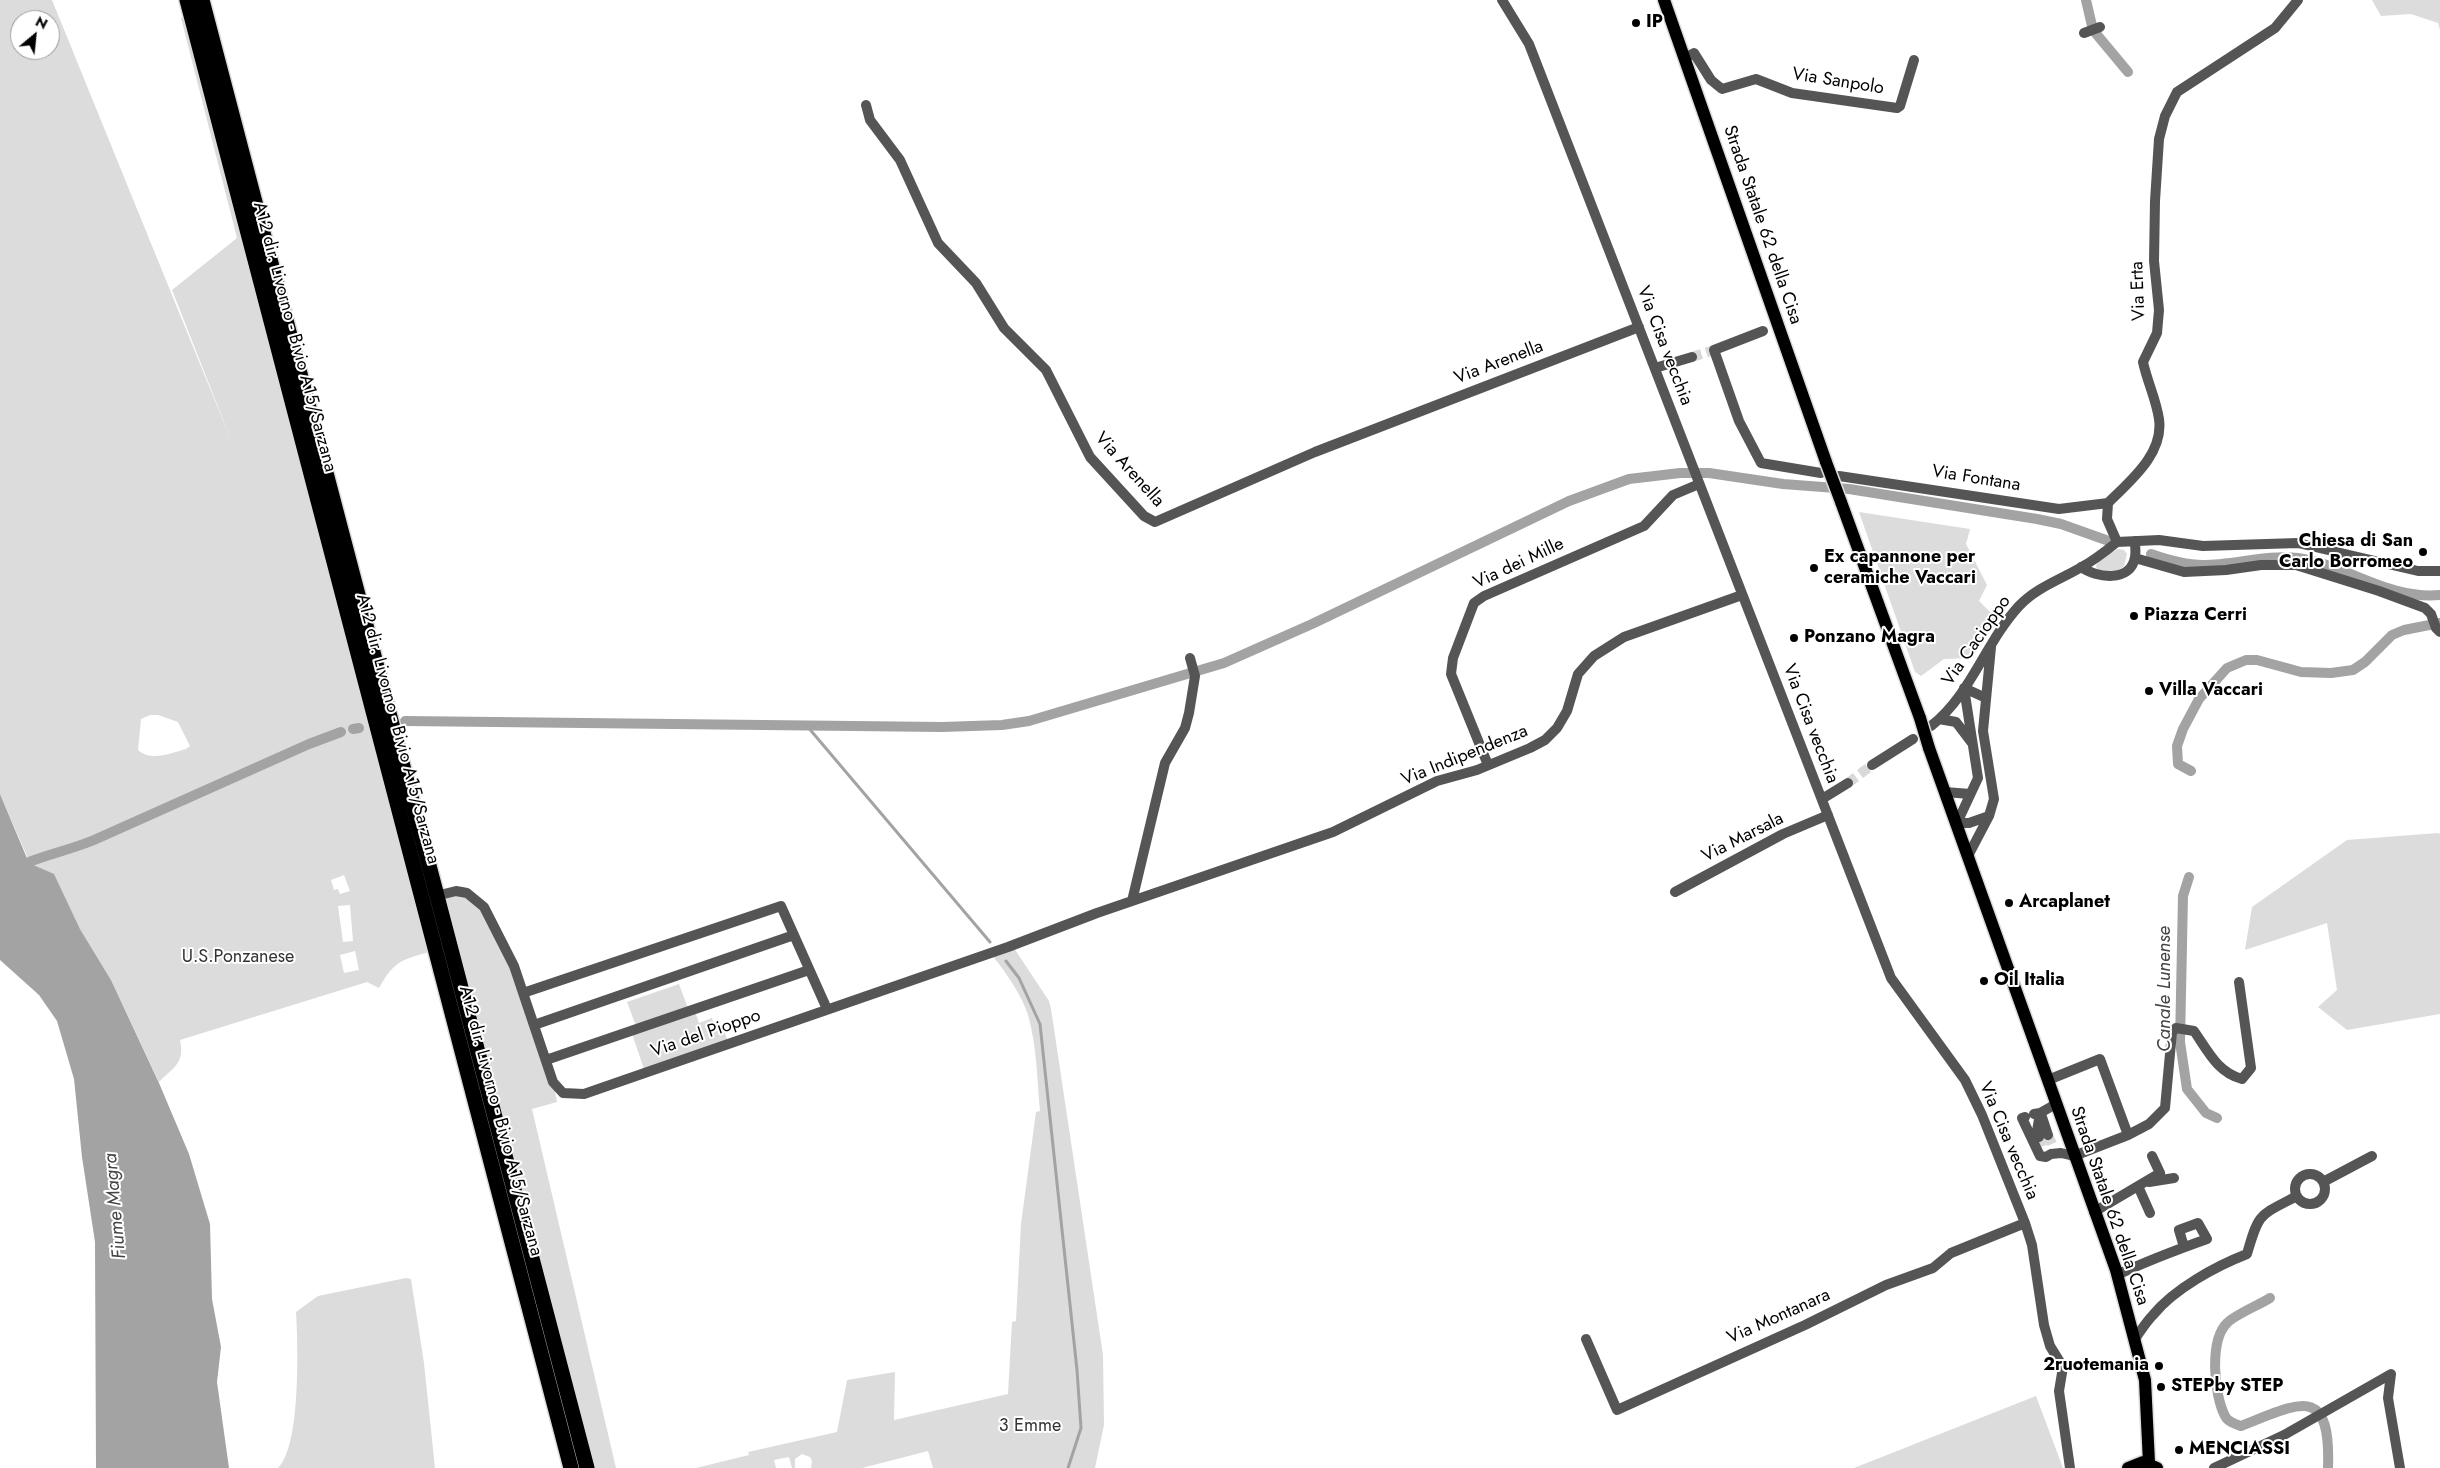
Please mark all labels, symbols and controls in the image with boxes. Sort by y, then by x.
north arrow [10,10,60,60]
text: N [32,11,51,34]
place label: IP [1646,12,1663,34]
marker: IP [1630,17,1642,29]
street label: Via Sanpolo [1791,64,1885,100]
street label: Strada Statale 62 della Cisa [1718,123,1806,327]
street label: A12 dir. Livorno - Bivio A15/Sarzana [247,199,341,475]
street label: Via Erta [2127,261,2151,321]
street label: Via Cisa vecchia [1631,283,1697,409]
street label: Via Arenella [1452,336,1546,390]
street label: Via Arenella [1090,428,1168,512]
street label: Via Fontana [1930,461,2022,497]
place label: Chiesa di San Carlo Borromeo [2279,531,2413,574]
street label: Via dei Mille [1470,534,1568,594]
marker: Chiesa di San Carlo Borromeo [2417,546,2429,558]
place label: Ex capannone per ceramiche Vaccari [1824,547,1976,590]
marker: Ex capannone per ceramiche Vaccari [1808,562,1820,574]
street label: A12 dir. Livorno - Bivio A15/Sarzana [350,591,444,867]
street label: Via Cacioppo [1938,592,2016,690]
place label: Piazza Cerri [2144,605,2247,627]
marker: Piazza Cerri [2128,610,2140,622]
place label: Ponzano Magra [1804,627,1935,649]
marker: Ponzano Magra [1788,632,1800,644]
street label: Via Cisa vecchia [1777,661,1843,787]
place label: Villa Vaccari [2159,680,2263,702]
marker: Villa Vaccari [2143,685,2155,697]
street label: Via Indipendenza [1399,721,1531,791]
street label: Via Marsala [1699,808,1787,868]
place label: Arcaplanet [2019,892,2110,914]
marker: Arcaplanet [2003,897,2015,909]
water label: Canale Lunense [2154,926,2176,1052]
park label: U.S.Ponzanese [182,947,294,969]
place label: Oil Italia [1994,970,2065,992]
marker: Oil Italia [1978,975,1990,987]
street label: A12 dir. Livorno - Bivio A15/Sarzana [453,983,547,1259]
street label: Via del Pioppo [648,1005,764,1063]
street label: Via Cisa vecchia [1973,1079,2043,1203]
street label: Strada Statale 62 della Cisa [2065,1104,2153,1308]
water label: Fiume Magra [100,1152,132,1260]
street label: Via Montanara [1724,1285,1834,1349]
place label: 2ruotemania [2043,1355,2149,1377]
marker: 2ruotemania [2153,1360,2165,1372]
place label: STEPby STEP [2171,1376,2283,1398]
marker: STEPby STEP [2155,1381,2167,1393]
park label: 3 Emme [999,1416,1061,1438]
place label: MENCIASSI [2189,1439,2290,1461]
marker: MENCIASSI [2173,1444,2185,1456]

